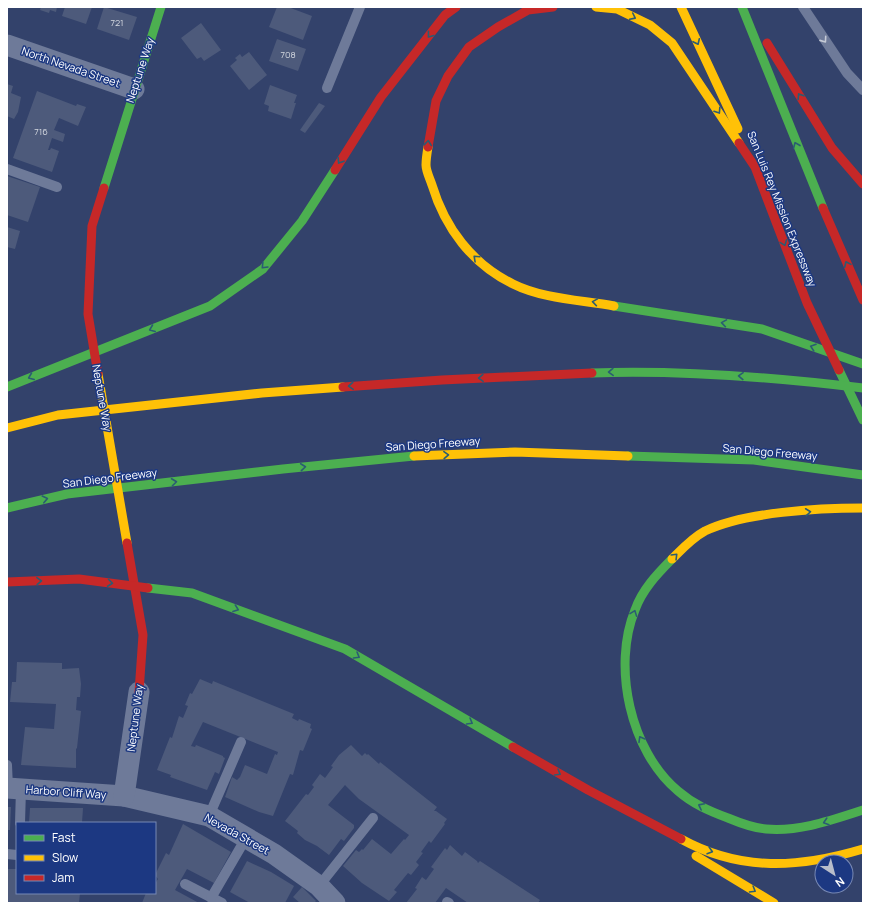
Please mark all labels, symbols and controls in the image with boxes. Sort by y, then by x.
one-way arrow [629,12,636,20]
house number: 721 [110,16,124,29]
one-way arrow [427,30,434,37]
street label: Neptune Way [122,35,157,104]
one-way arrow [819,36,827,43]
one-way arrow [692,38,700,46]
street label: North Nevada Street [20,43,122,90]
house number: 708 [280,48,296,61]
one-way arrow [797,93,804,100]
one-way arrow [714,107,721,114]
house number: 716 [34,125,48,138]
street label: San Luis Rey Mission Expressway [744,129,821,289]
one-way arrow [423,140,432,146]
one-way arrow [793,141,801,148]
one-way arrow [337,157,345,164]
one-way arrow [779,240,788,247]
one-way arrow [473,255,481,262]
one-way arrow [262,261,269,269]
one-way arrow [844,261,852,268]
one-way arrow [592,298,598,307]
one-way arrow [720,319,727,328]
one-way arrow [149,325,156,333]
one-way arrow [810,343,817,352]
street label: Neptune Way [89,363,116,433]
one-way arrow [608,368,614,377]
one-way arrow [738,372,744,381]
one-way arrow [28,373,35,381]
one-way arrow [478,374,484,382]
one-way arrow [348,382,354,391]
street label: San Diego Freeway [385,433,481,454]
street label: San Diego Freeway [722,440,818,463]
one-way arrow [443,450,449,459]
one-way arrow [300,463,306,472]
street label: San Diego Freeway [62,464,158,491]
one-way arrow [171,478,177,487]
one-way arrow [42,496,48,504]
one-way arrow [805,508,811,517]
one-way arrow [670,553,678,561]
one-way arrow [36,576,42,585]
one-way arrow [107,578,113,587]
one-way arrow [233,605,240,613]
one-way arrow [629,610,638,617]
one-way arrow [353,652,360,659]
street label: Neptune Way [123,683,146,752]
one-way arrow [466,717,473,724]
one-way arrow [638,736,645,743]
one-way arrow [554,768,561,775]
street label: Harbor Cliff Way [25,781,107,802]
one-way arrow [698,803,705,811]
street label: Nevada Street [202,809,272,858]
one-way arrow [823,817,830,826]
legend [16,822,156,894]
text: Fast [52,829,76,846]
one-way arrow [706,846,713,855]
text: Slow [52,849,78,866]
north arrow [814,854,854,894]
text: Jam [52,869,74,886]
text: N [832,874,848,891]
one-way arrow [749,886,756,893]

